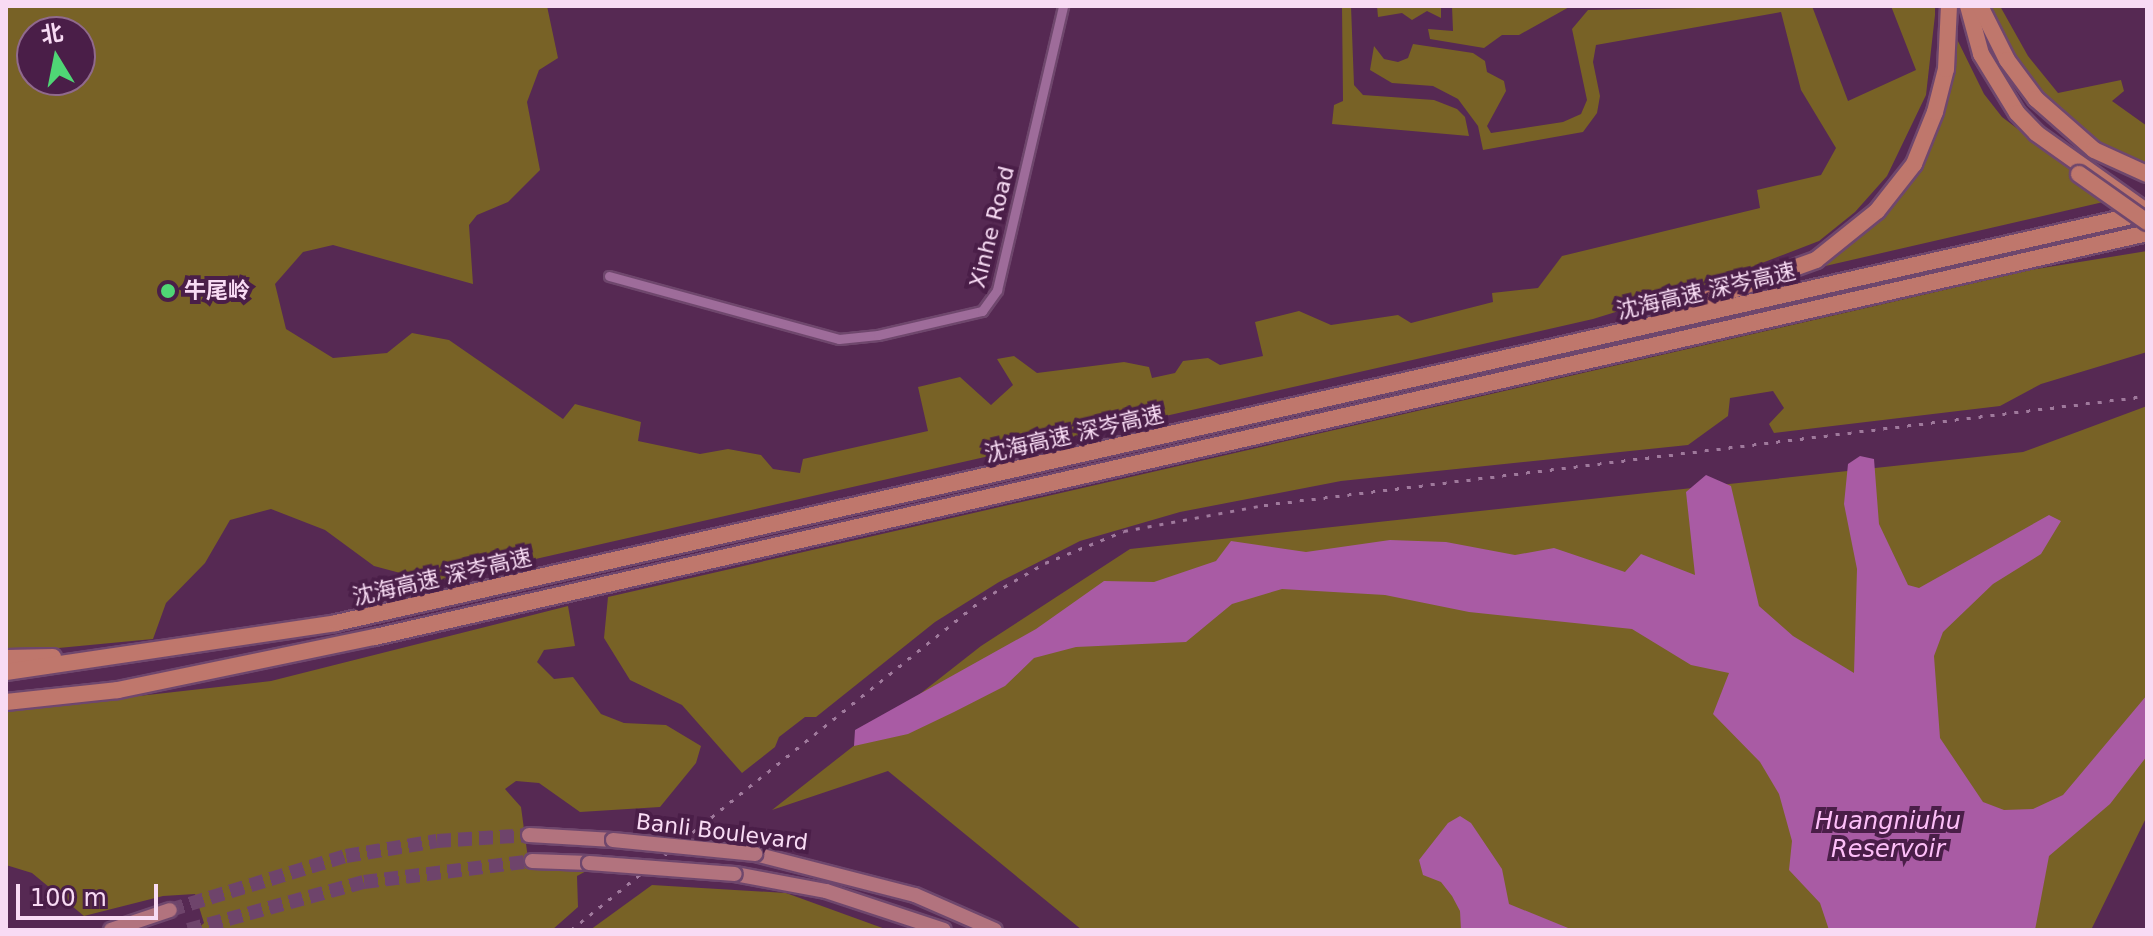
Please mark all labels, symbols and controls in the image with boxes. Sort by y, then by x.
north arrow [16,16,96,96]
text: 北 [39,20,65,48]
street label: Xinhe Road [964,163,1020,291]
street label: 沈海高速 深岑高速 [1614,258,1798,324]
place label: 牛尾岭 [184,278,250,304]
marker: 牛尾岭 [159,282,177,300]
street label: 沈海高速 深岑高速 [982,401,1166,467]
street label: 沈海高速 深岑高速 [350,544,534,610]
street label: Banli Boulevard [635,808,809,856]
water label: Huangniuhu Reservoir [1815,808,1961,864]
scale bar [20,868,162,918]
text: 100 m [30,884,107,912]

